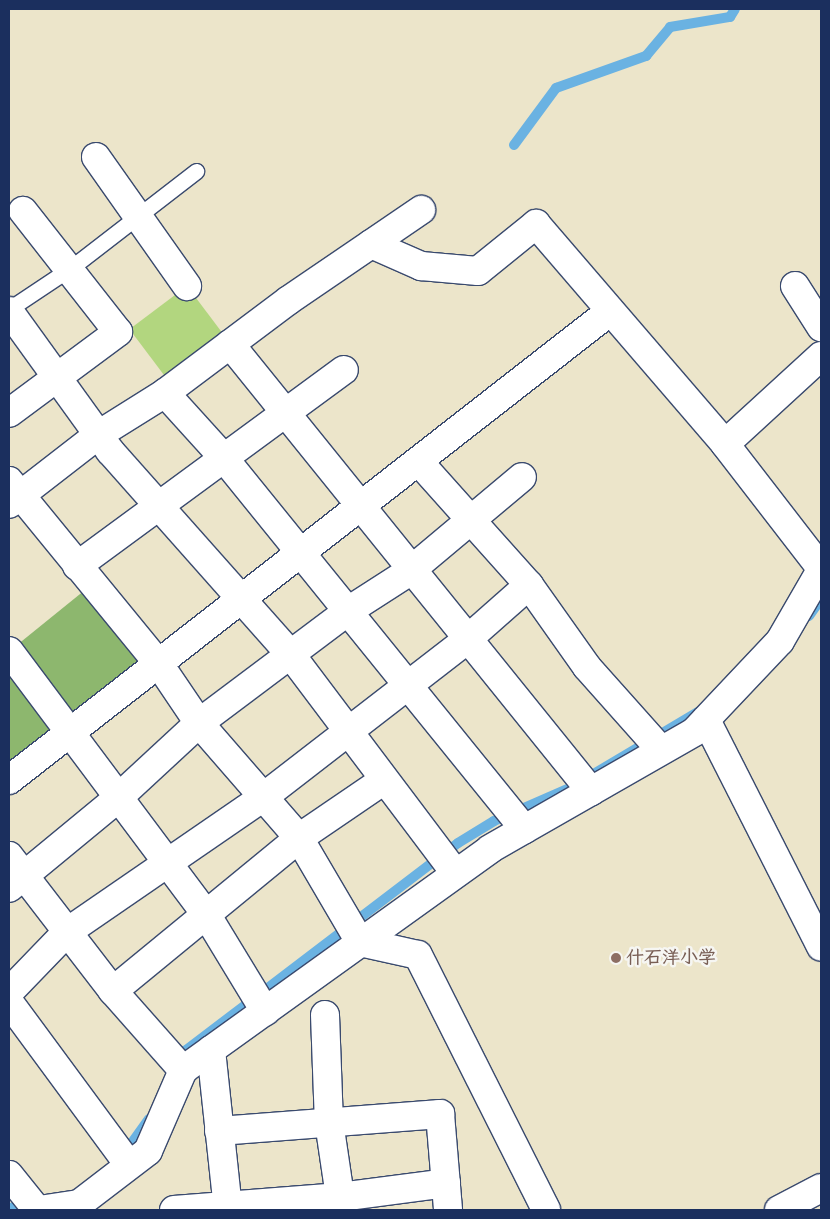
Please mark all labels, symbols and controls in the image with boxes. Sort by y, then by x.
place label: 什石洋小学 [626,947,716,969]
marker: 什石洋小学 [610,952,622,964]

